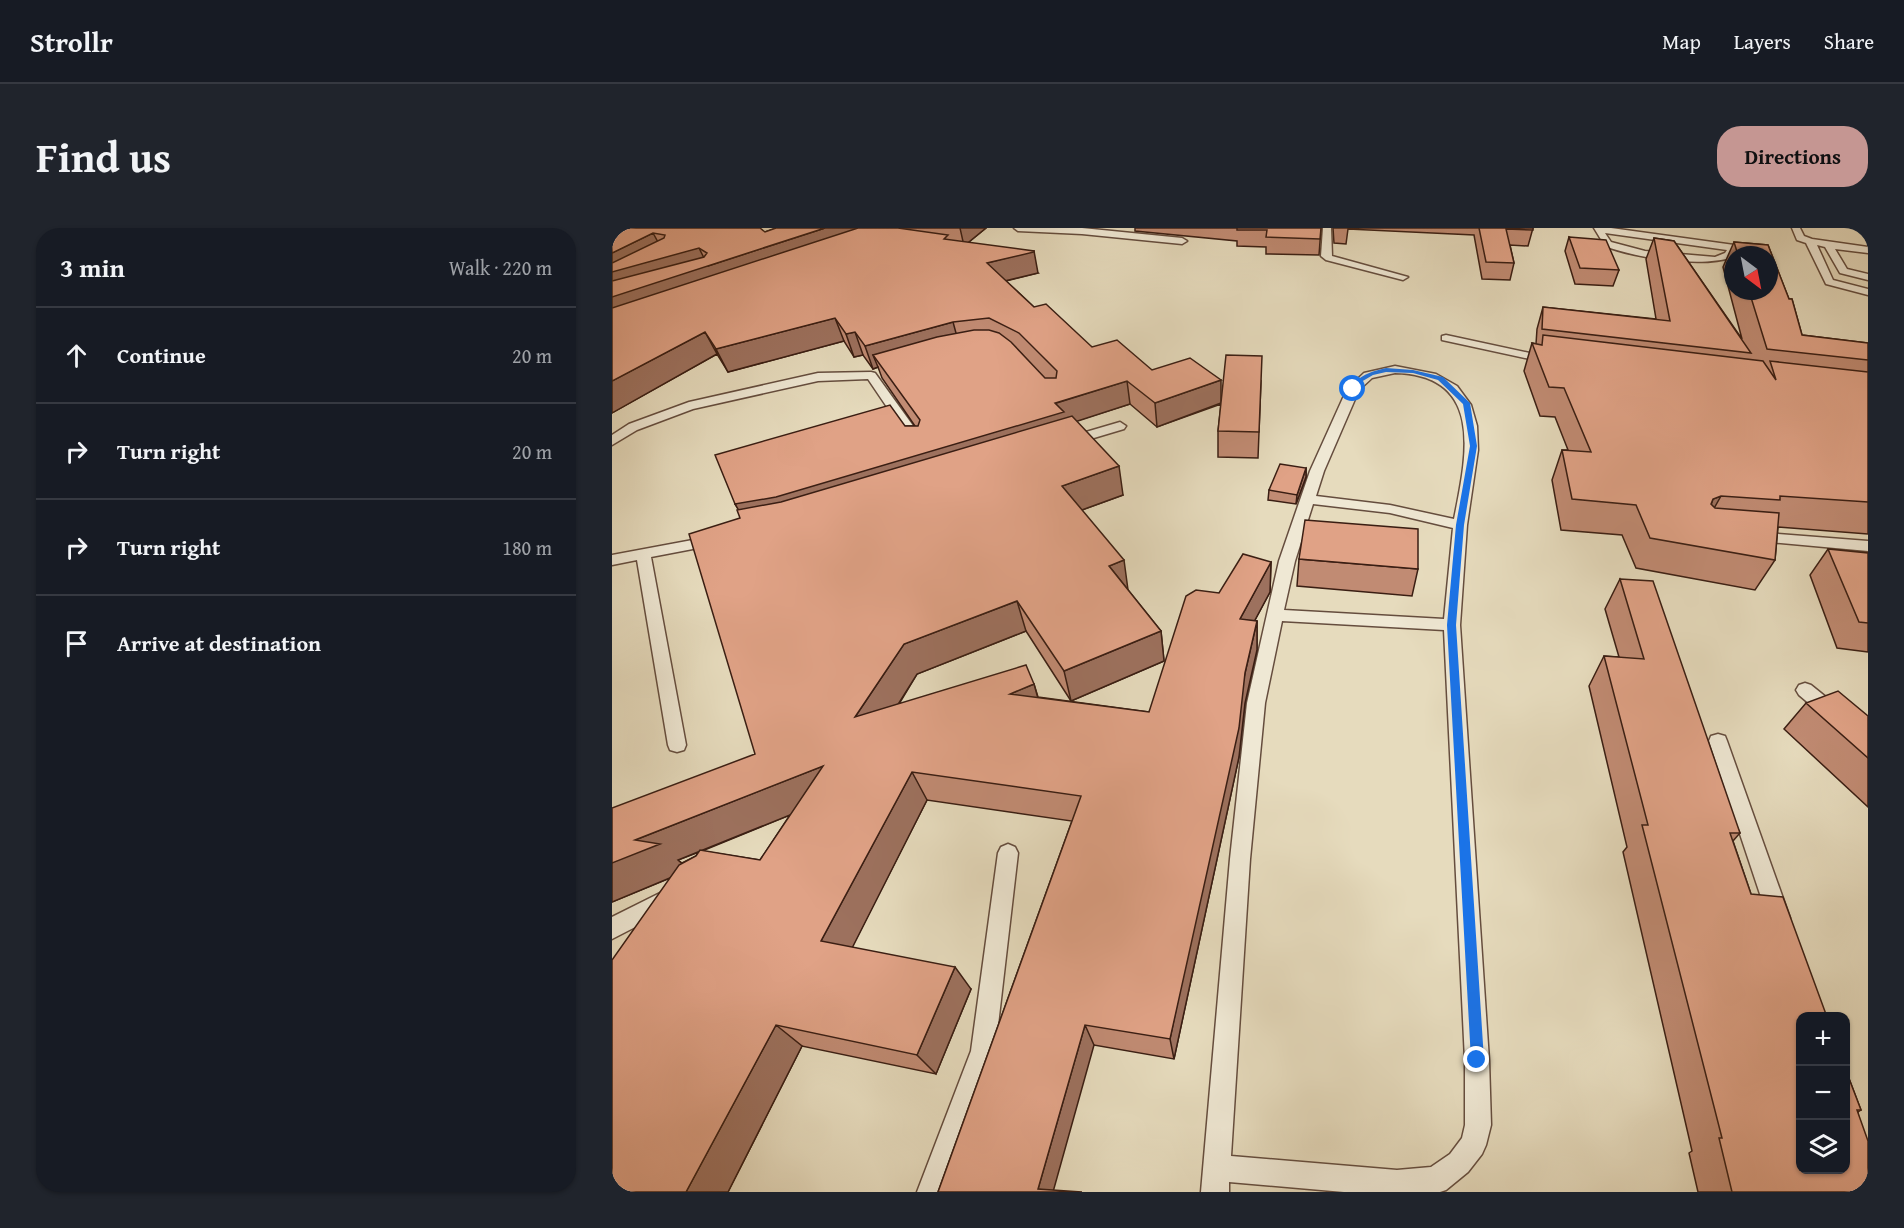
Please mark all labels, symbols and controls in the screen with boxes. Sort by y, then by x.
text: Strollr [30,21,113,62]
text: Map [1662,26,1701,57]
text: Layers [1734,26,1791,57]
text: Share [1824,26,1874,57]
text: Find us [36,126,171,187]
button: Directions [1717,126,1868,187]
north arrow [1724,246,1778,300]
text: 3 min [60,248,125,287]
text: Walk · 220 m [449,253,552,282]
icon: ahead [60,339,93,372]
text: Continue [117,339,206,371]
text: 20 m [512,341,552,370]
route start [1339,375,1365,401]
icon: right [60,435,93,468]
text: Turn right [117,435,220,467]
text: 20 m [512,437,552,466]
icon: right [60,531,93,564]
text: Turn right [117,531,220,563]
text: 180 m [502,533,552,562]
icon: arrive [60,627,93,660]
text: Arrive at destination [117,627,321,659]
map controls [1796,1012,1850,1174]
button: + [1796,1012,1850,1066]
route end [1463,1046,1489,1072]
button: − [1796,1066,1850,1120]
button: layers [1796,1120,1850,1174]

